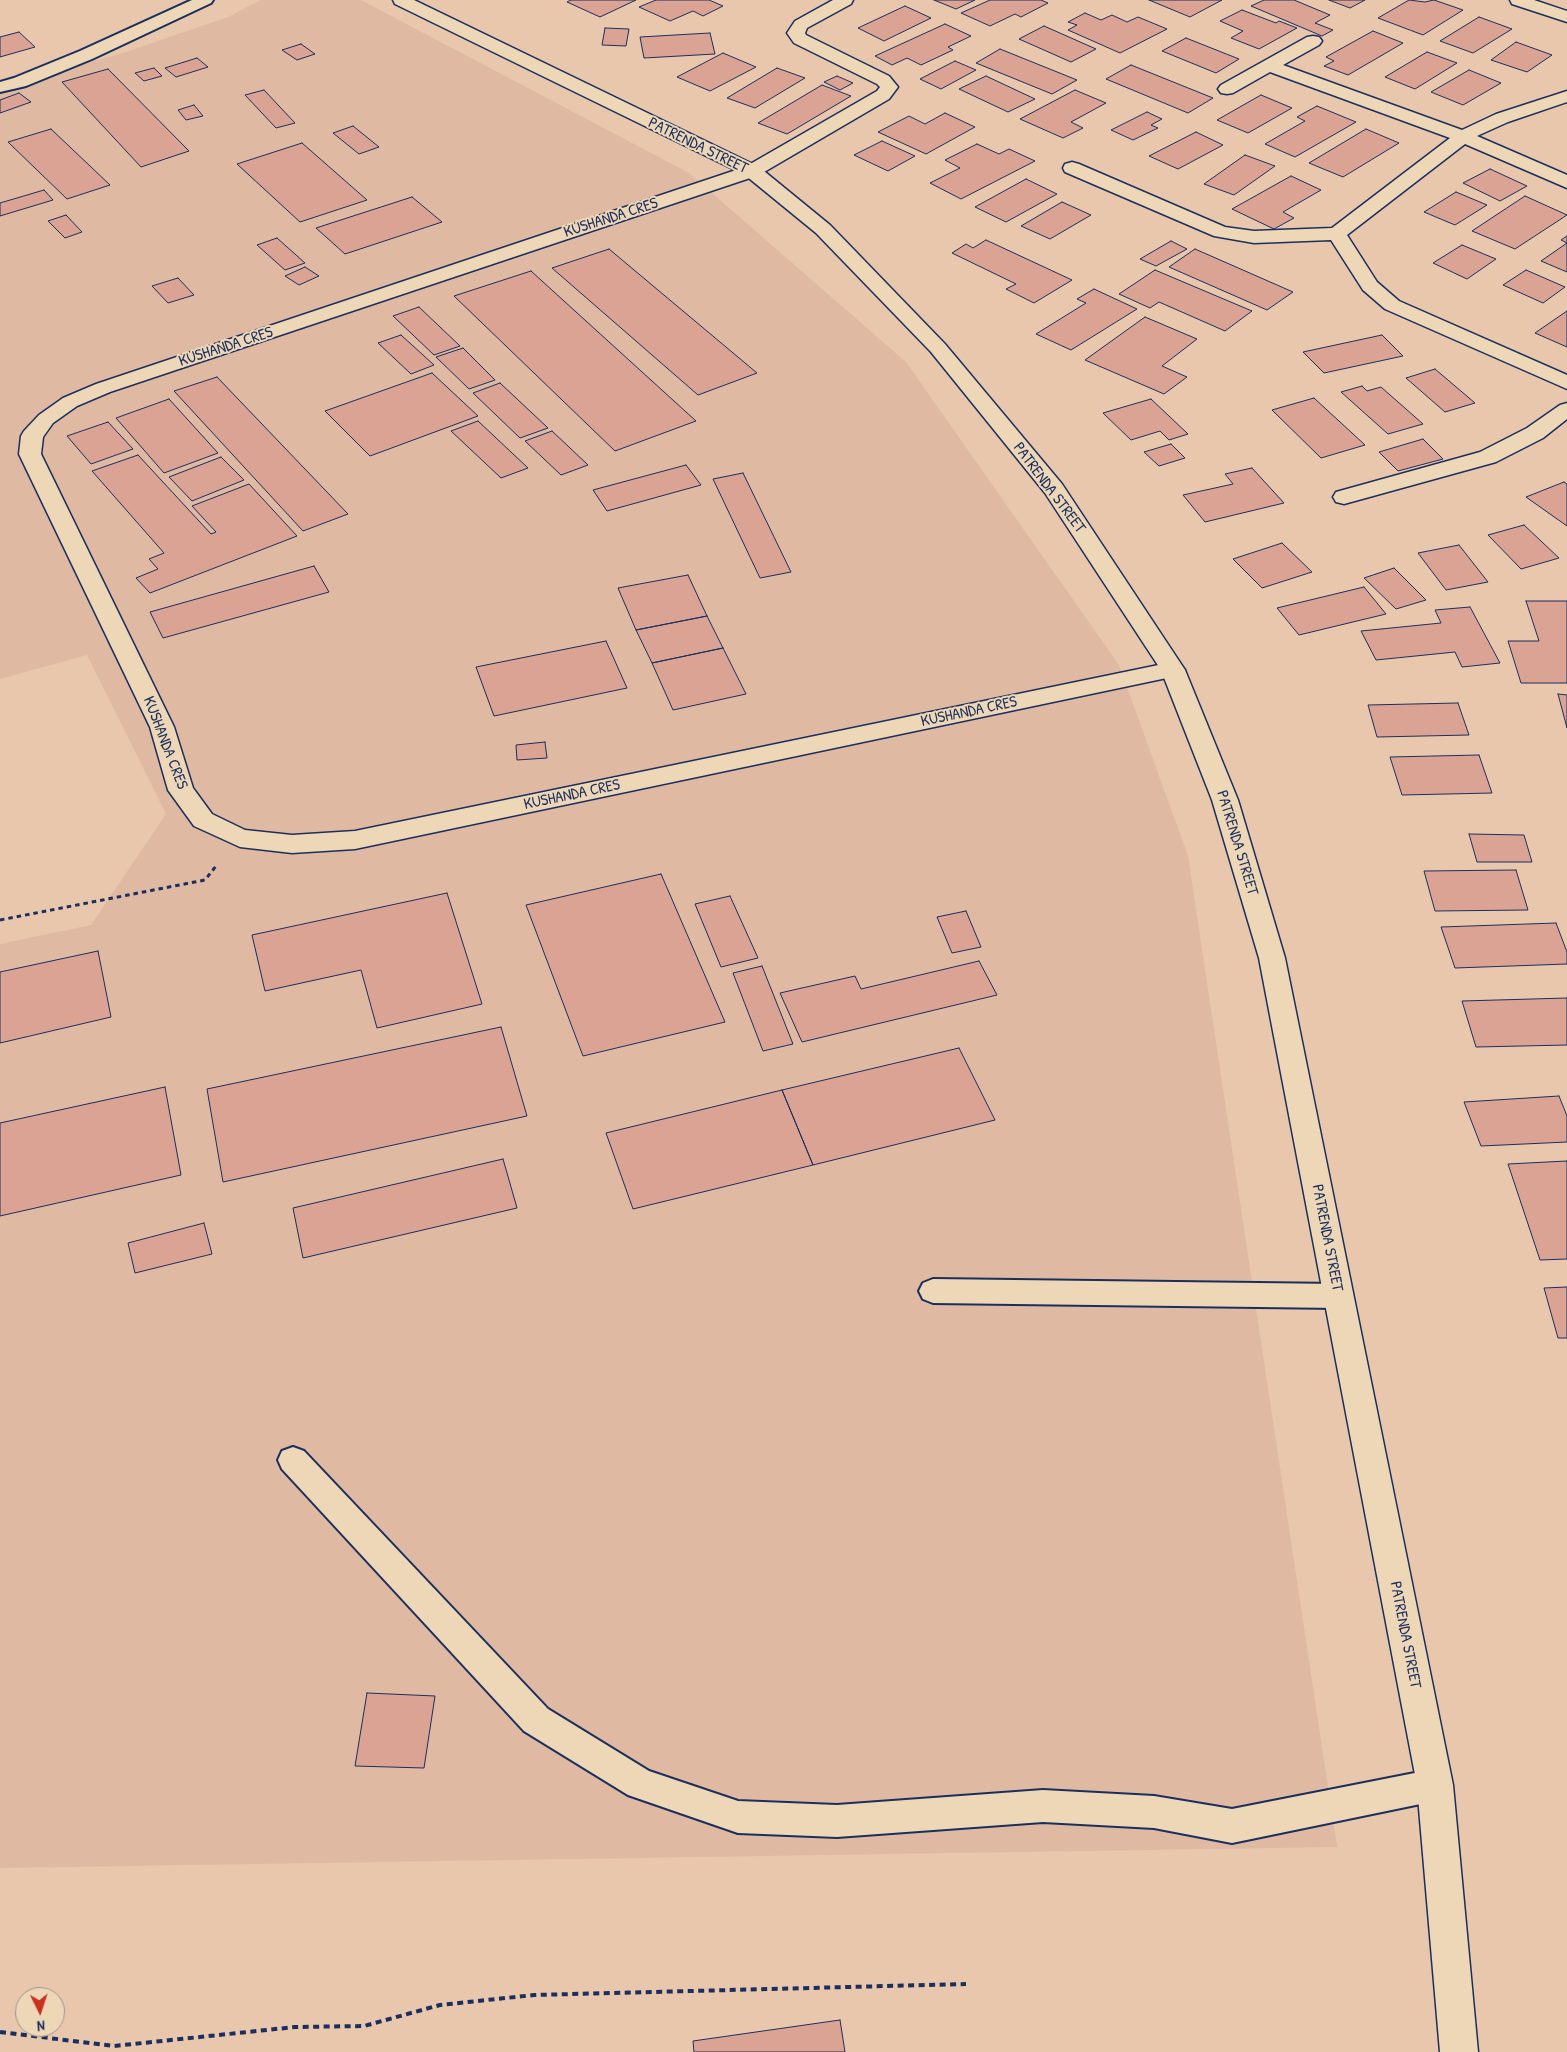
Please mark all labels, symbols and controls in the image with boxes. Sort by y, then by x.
street label: PATRENDA STREET [645,114,751,178]
street label: KUSHANDA CRES [562,194,660,242]
street label: KUSHANDA CRES [177,323,275,371]
street label: PATRENDA STREET [1009,439,1089,537]
street label: KUSHANDA CRES [919,692,1019,732]
street label: KUSHANDA CRES [139,694,191,792]
street label: KUSHANDA CRES [522,775,622,815]
street label: PATRENDA STREET [1212,788,1262,898]
street label: PATRENDA STREET [1307,1183,1347,1293]
street label: PATRENDA STREET [1385,1580,1425,1690]
north arrow [15,1987,65,2037]
text: N [37,2017,45,2036]

